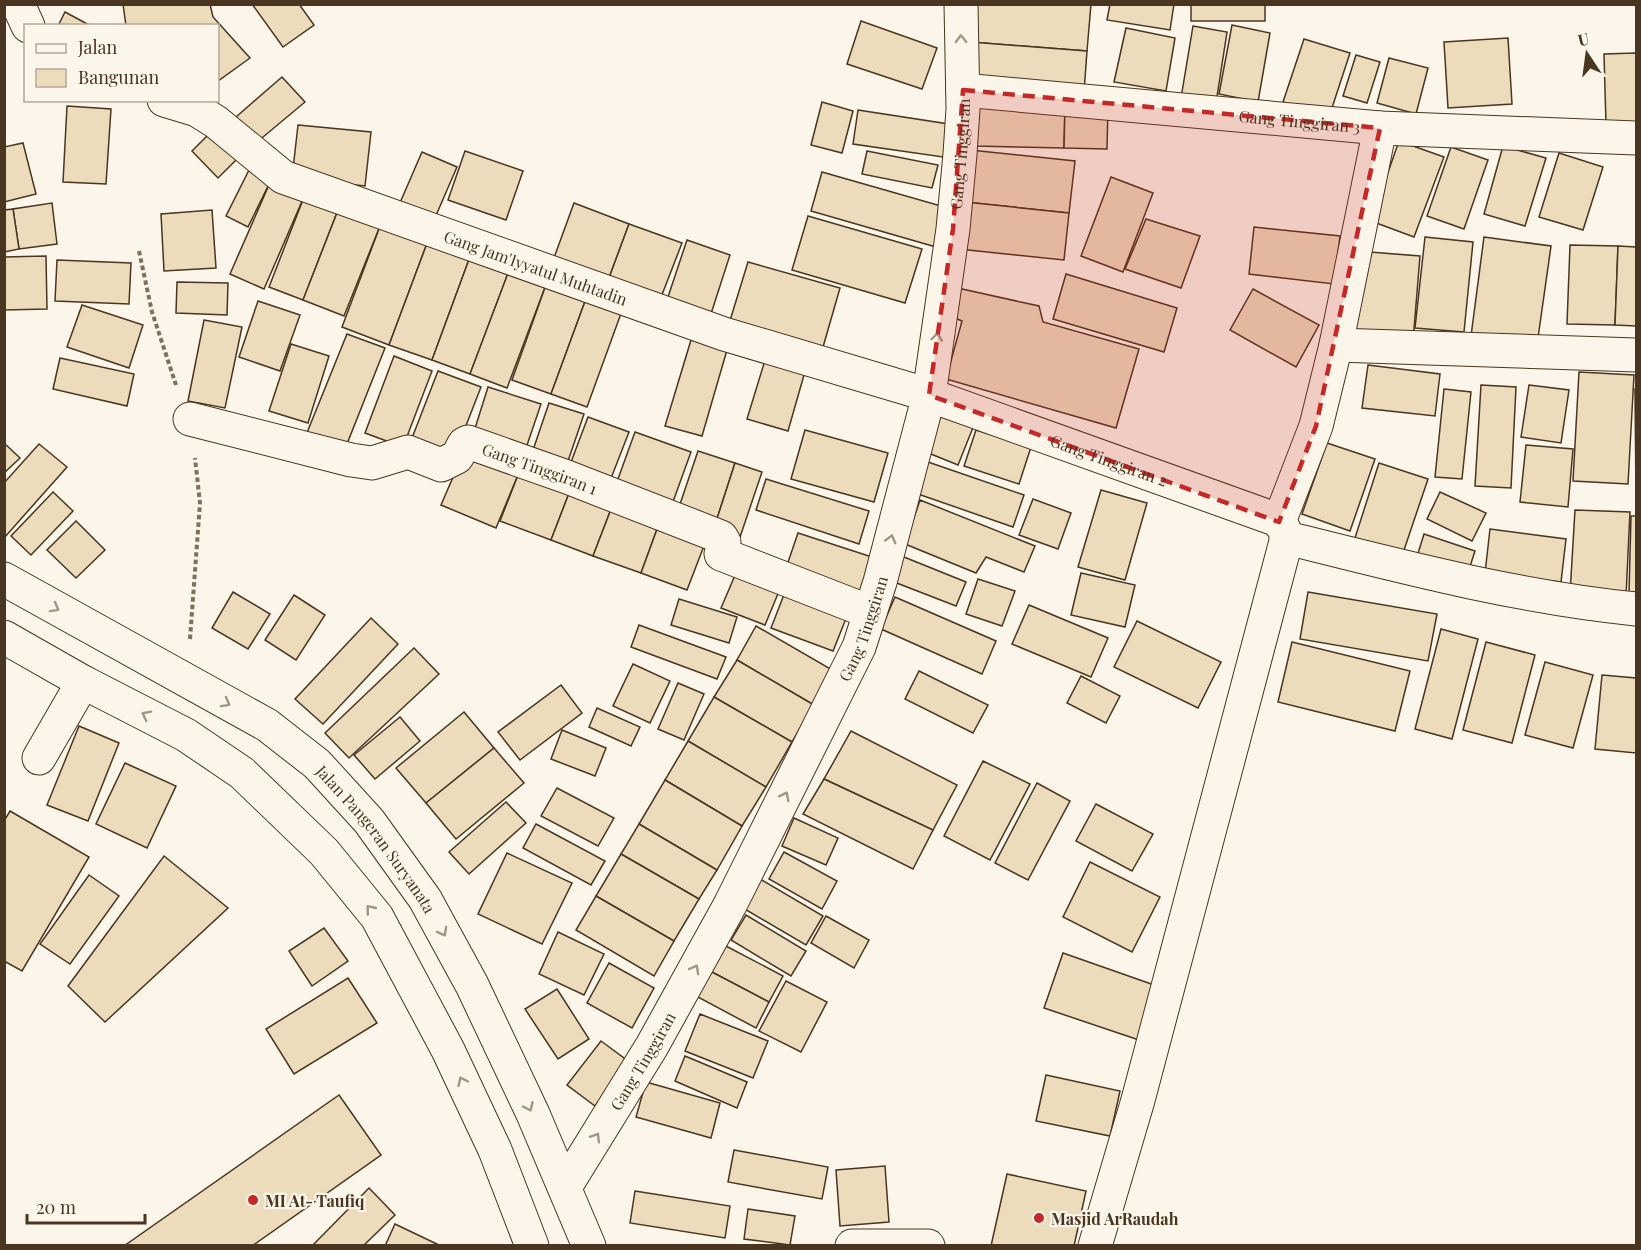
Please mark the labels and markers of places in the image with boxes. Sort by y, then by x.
place label: MI At- Taufiq [265,1190,365,1211]
marker: MI At- Taufiq [246,1193,260,1207]
place label: Masjid ArRaudah [1051,1208,1179,1229]
marker: Masjid ArRaudah [1032,1211,1046,1225]

